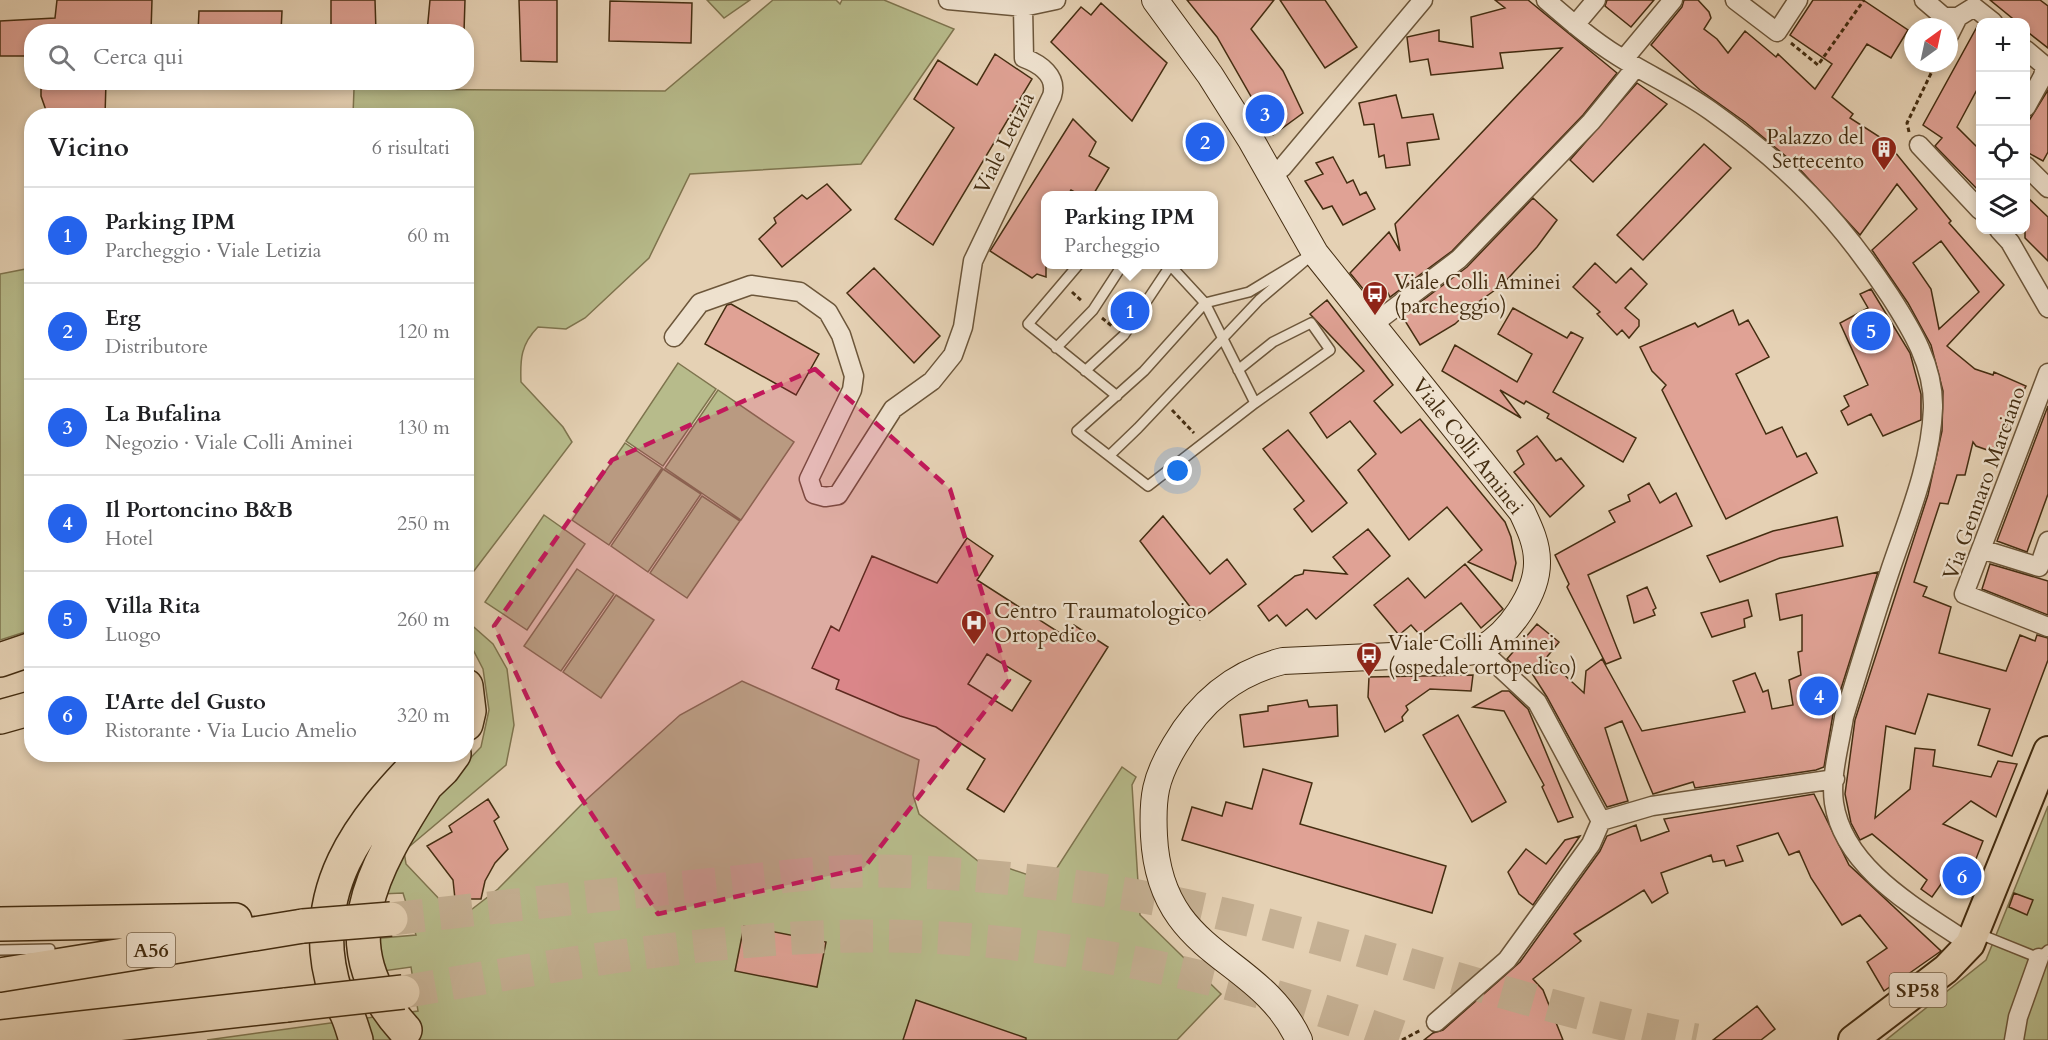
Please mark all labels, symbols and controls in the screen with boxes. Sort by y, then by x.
north arrow [1904,18,1958,72]
map controls [1976,18,2030,234]
button: + [1976,18,2030,72]
search box [24,24,474,90]
icon: search [45,41,78,74]
text: Cerca qui [93,42,183,72]
button: − [1976,72,2030,126]
street label: Viale Letizia [967,87,1042,199]
pin: 3 [1246,92,1284,136]
pin: 2 [1186,120,1224,164]
place label: Palazzo del Settecento [1766,123,1864,176]
button: locate [1976,126,2030,180]
text: Vicino [48,130,129,165]
text: 6 risultati [372,134,450,161]
building icon: Palazzo del Settecento [1869,134,1899,172]
button: layers [1976,180,2030,234]
popup [1041,191,1218,269]
text: Parking IPM [1064,202,1195,232]
text: Parking IPM [105,207,235,237]
text: 1 [62,222,73,249]
text: 60 m [407,222,450,249]
text: Parcheggio [1064,232,1160,259]
text: Parcheggio · Viale Letizia [105,237,321,264]
place label: Viale Colli Aminei (parcheggio) [1394,268,1561,321]
bus stop icon: Viale Colli Aminei (parcheggio) [1360,279,1390,317]
pin: 1 [1110,288,1150,334]
text: Erg [105,303,141,333]
pin: 5 [1852,308,1890,354]
text: 2 [62,318,73,345]
text: 120 m [397,318,450,345]
text: Distributore [105,333,208,360]
street label: Viale Colli Aminei [1405,372,1530,521]
street label: Via Gennaro Marciano [1936,382,2033,584]
text: La Bufalina [105,399,222,429]
text: 3 [62,414,73,441]
text: 130 m [397,414,450,441]
text: Negozio · Viale Colli Aminei [105,429,353,456]
your location [1163,456,1192,485]
text: Il Portoncino B&B [105,495,293,525]
text: 4 [62,510,73,537]
text: 250 m [397,510,450,537]
text: Hotel [105,525,153,552]
text: Villa Rita [105,591,200,621]
place label: Centro Traumatologico Ortopedico [994,597,1207,650]
text: 5 [62,606,73,633]
text: 260 m [397,606,450,633]
hospital icon: Centro Traumatologico Ortopedico [959,608,989,646]
text: Luogo [105,621,161,648]
place label: Viale Colli Aminei (ospedale ortopedico) [1388,629,1577,682]
bus stop icon: Viale Colli Aminei (ospedale ortopedico) [1354,640,1384,678]
pin: 4 [1800,674,1838,718]
text: L'Arte del Gusto [105,687,266,717]
text: 6 [62,702,73,729]
text: 320 m [397,702,450,729]
text: Ristorante · Via Lucio Amelio [105,717,357,744]
pin: 6 [1942,854,1982,898]
road number: A56 [127,933,175,967]
road number: SP58 [1890,973,1946,1007]

